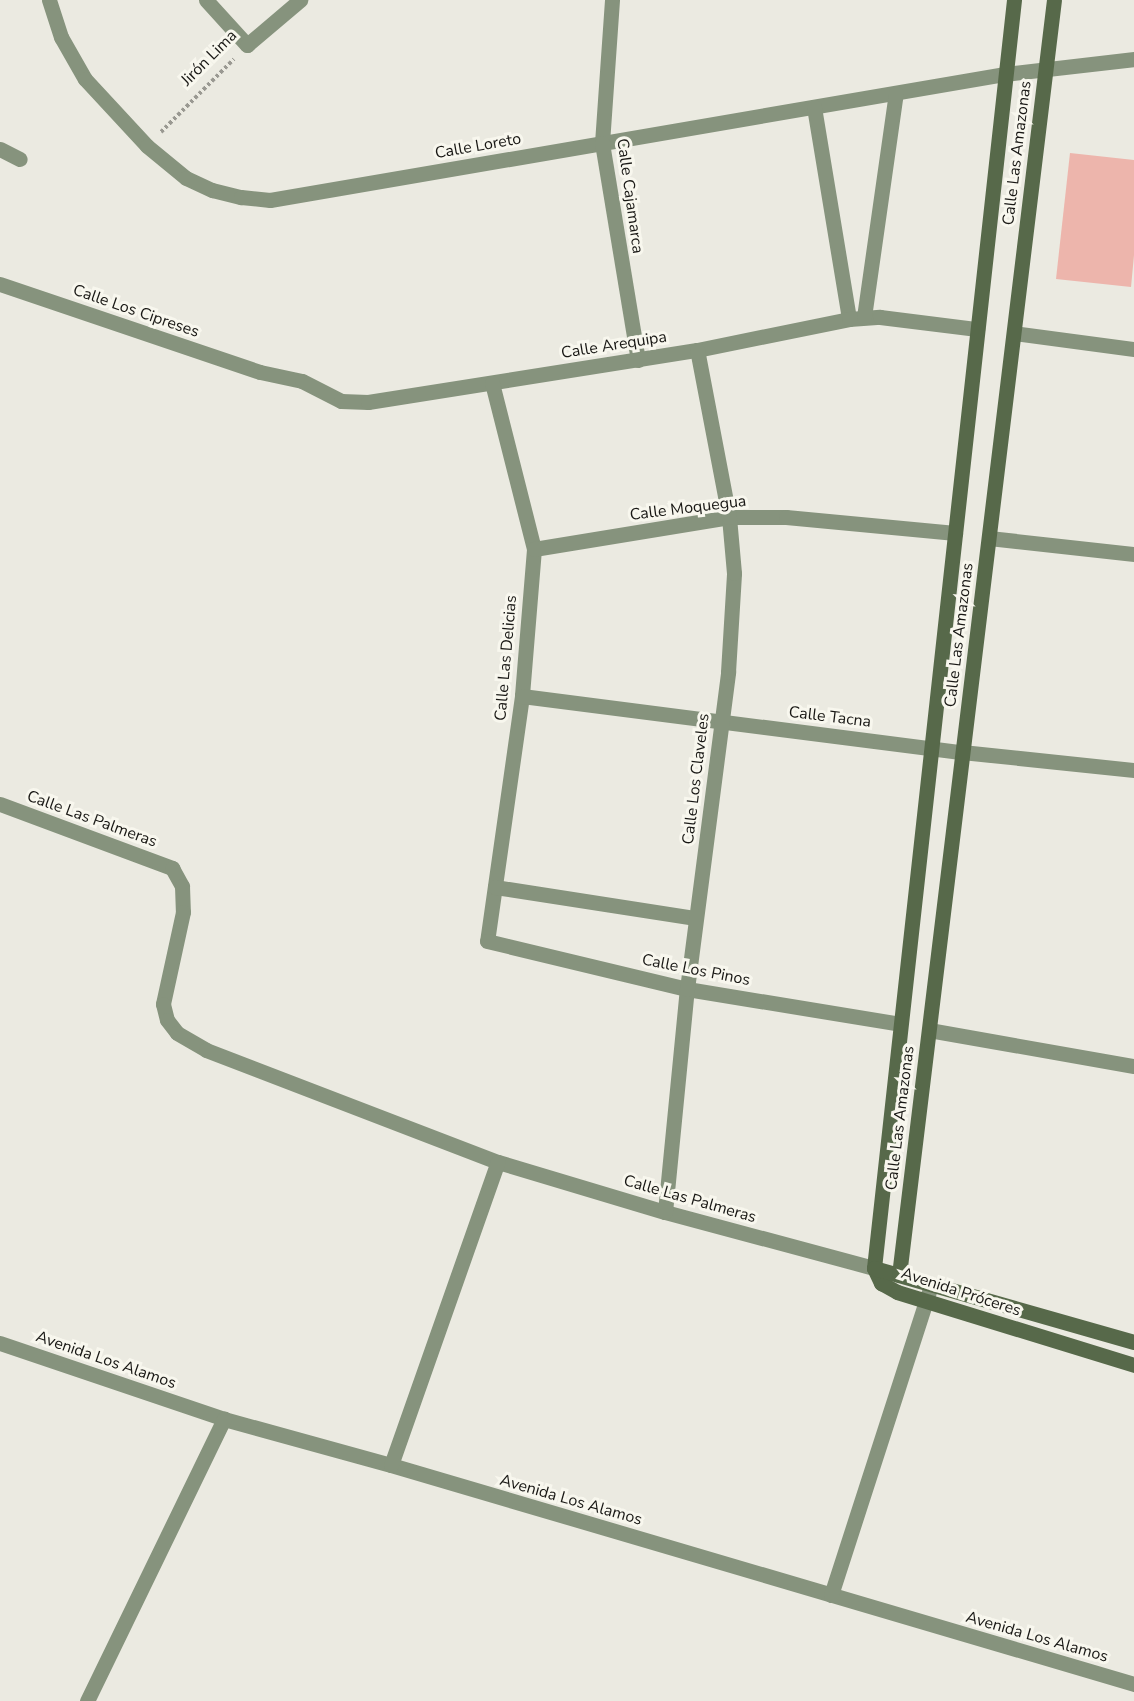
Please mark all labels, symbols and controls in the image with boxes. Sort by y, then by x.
street label: Jirón Lima [177,26,241,90]
street label: Calle Las Amazonas [999,80,1035,226]
street label: Calle Loreto [433,129,523,163]
street label: Calle Cajamarca [612,137,648,255]
street label: Calle Los Cipreses [70,280,202,342]
street label: Calle Arequipa [560,327,668,363]
street label: Calle Moquegua [629,491,747,525]
street label: Calle Las Amazonas [941,562,977,708]
street label: Calle Las Delicias [491,594,521,722]
street label: Calle Tacna [788,702,872,732]
street label: Calle Los Claveles [678,712,714,846]
street label: Calle Las Palmeras [24,787,160,851]
street label: Calle Los Pinos [640,950,752,990]
street label: Calle Las Amazonas [882,1045,918,1191]
street label: Calle Las Palmeras [622,1171,758,1227]
street label: Avenida Próceres [899,1264,1023,1320]
street label: Avenida Los Alamos [33,1327,179,1393]
street label: Avenida Los Alamos [498,1471,644,1529]
street label: Avenida Los Alamos [964,1608,1110,1666]

